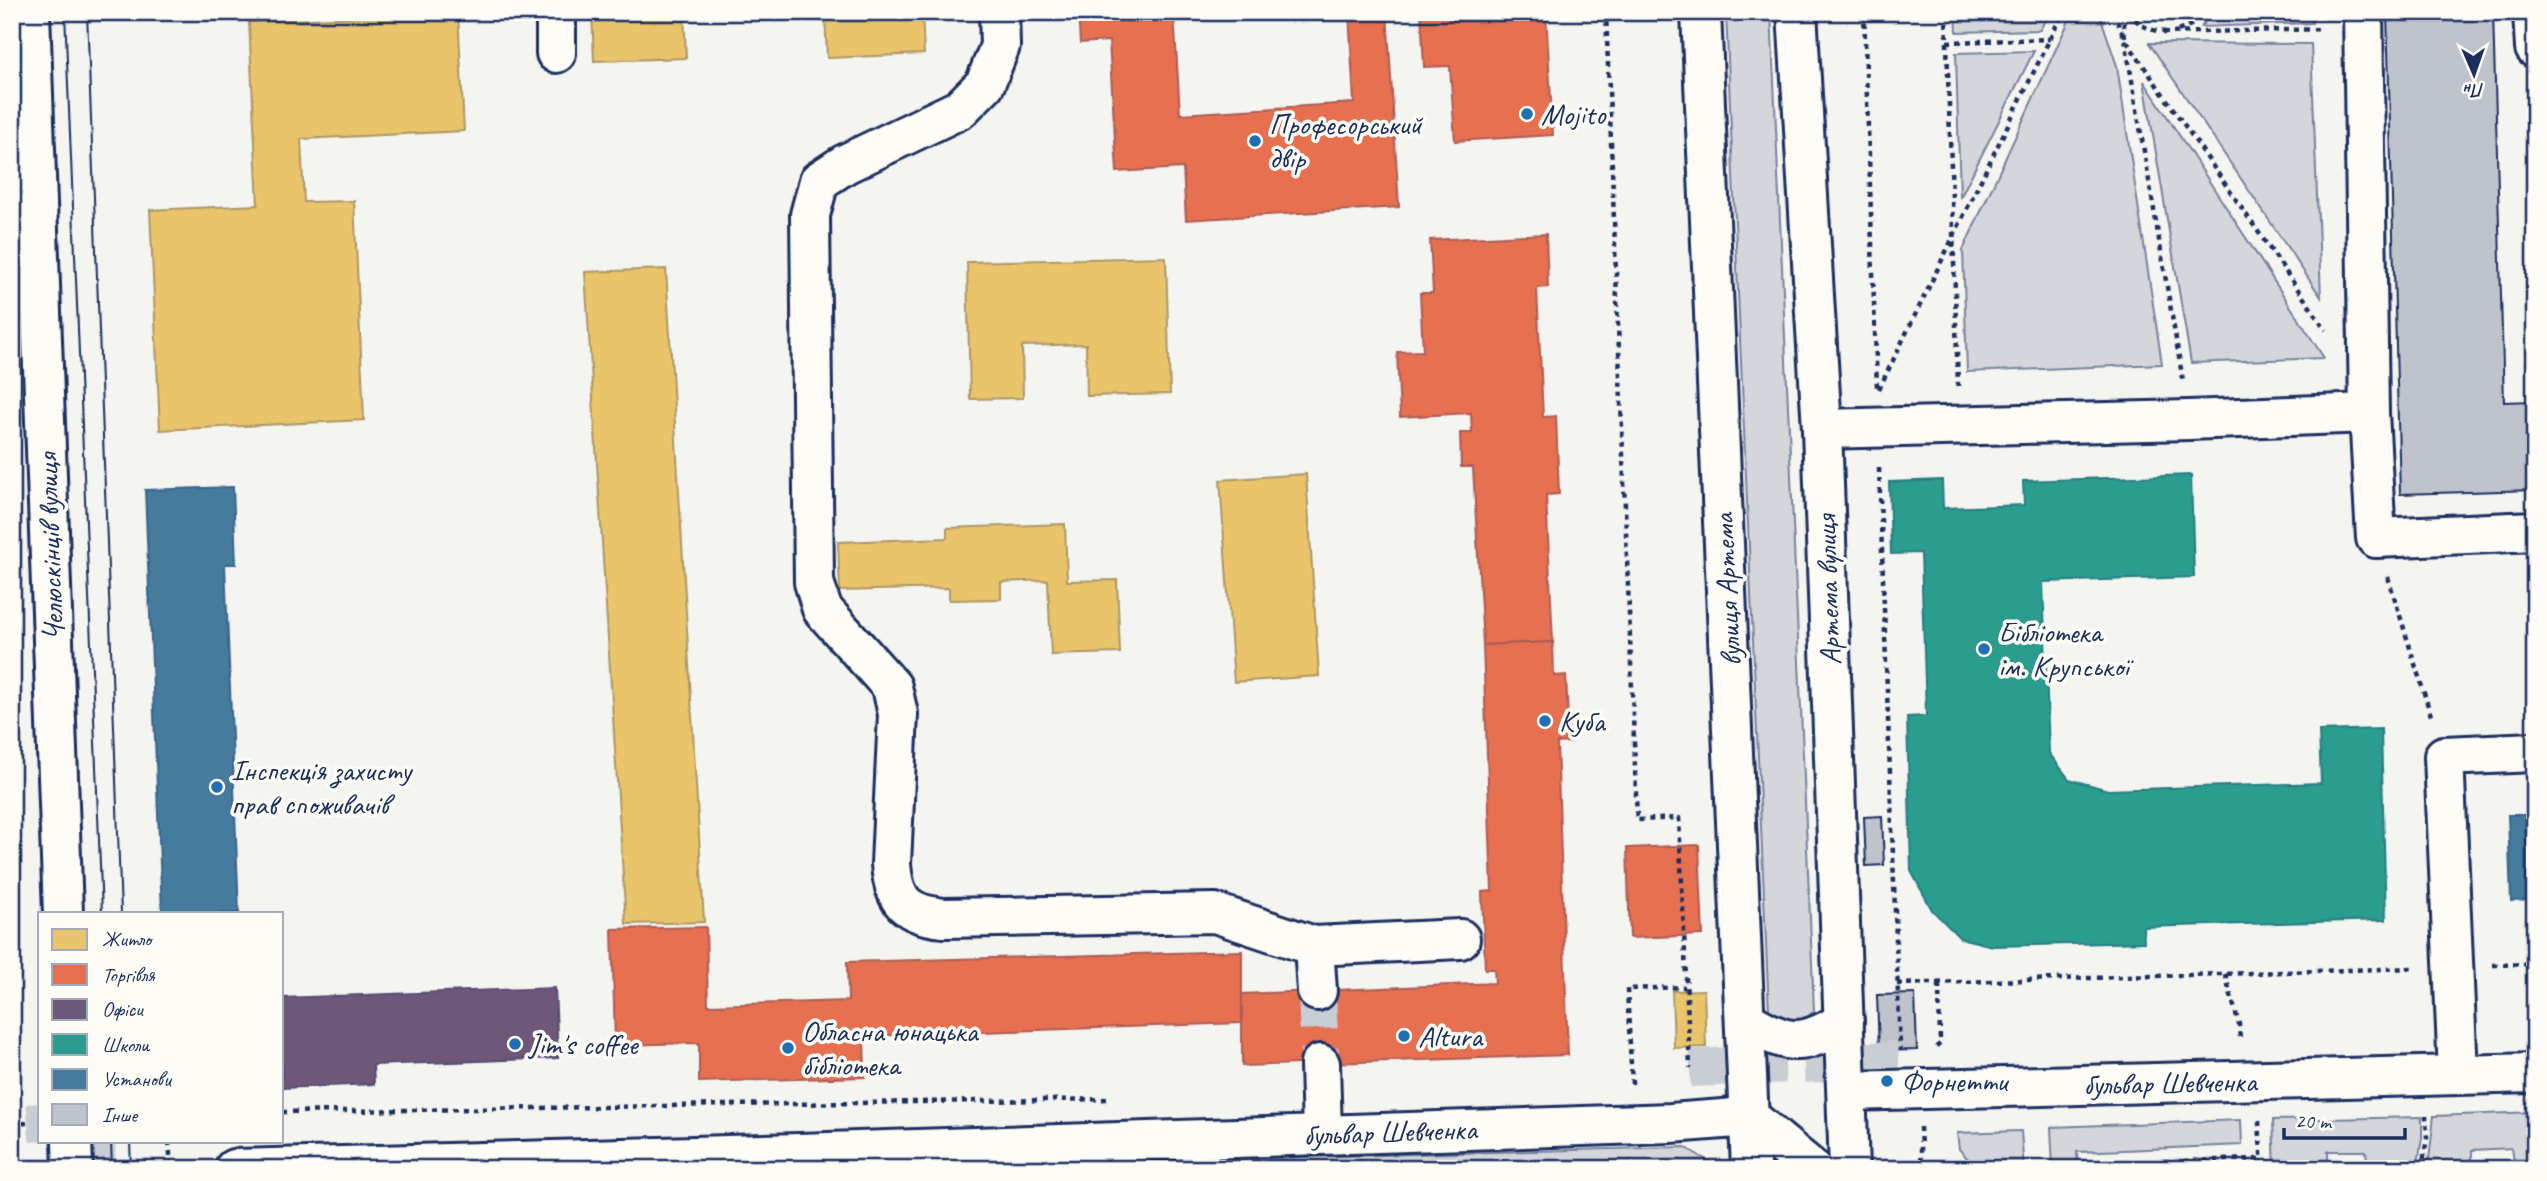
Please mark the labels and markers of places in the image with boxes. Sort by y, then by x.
place label: Mojito [1541,95,1607,133]
place label: Професорський двір [1269,105,1423,177]
marker: Mojito [1519,106,1535,122]
marker: Професорський двір [1247,133,1263,149]
place label: Бібліотека ім. Крупської [1998,613,2134,685]
marker: Бібліотека ім. Крупської [1976,641,1992,657]
place label: Куба [1559,702,1607,740]
marker: Куба [1537,713,1553,729]
place label: Інспекція захисту прав споживачів [231,751,414,823]
marker: Інспекція захисту прав споживачів [209,779,225,795]
place label: Обласна юнацька бібліотека [802,1012,980,1084]
place label: Altura [1418,1017,1484,1055]
place label: Jim's coffee [527,1025,640,1063]
marker: Altura [1396,1028,1412,1044]
marker: Jim's coffee [507,1036,523,1052]
marker: Обласна юнацька бібліотека [780,1040,796,1056]
place label: Форнетти [1901,1062,2009,1100]
marker: Форнетти [1879,1073,1895,1089]

